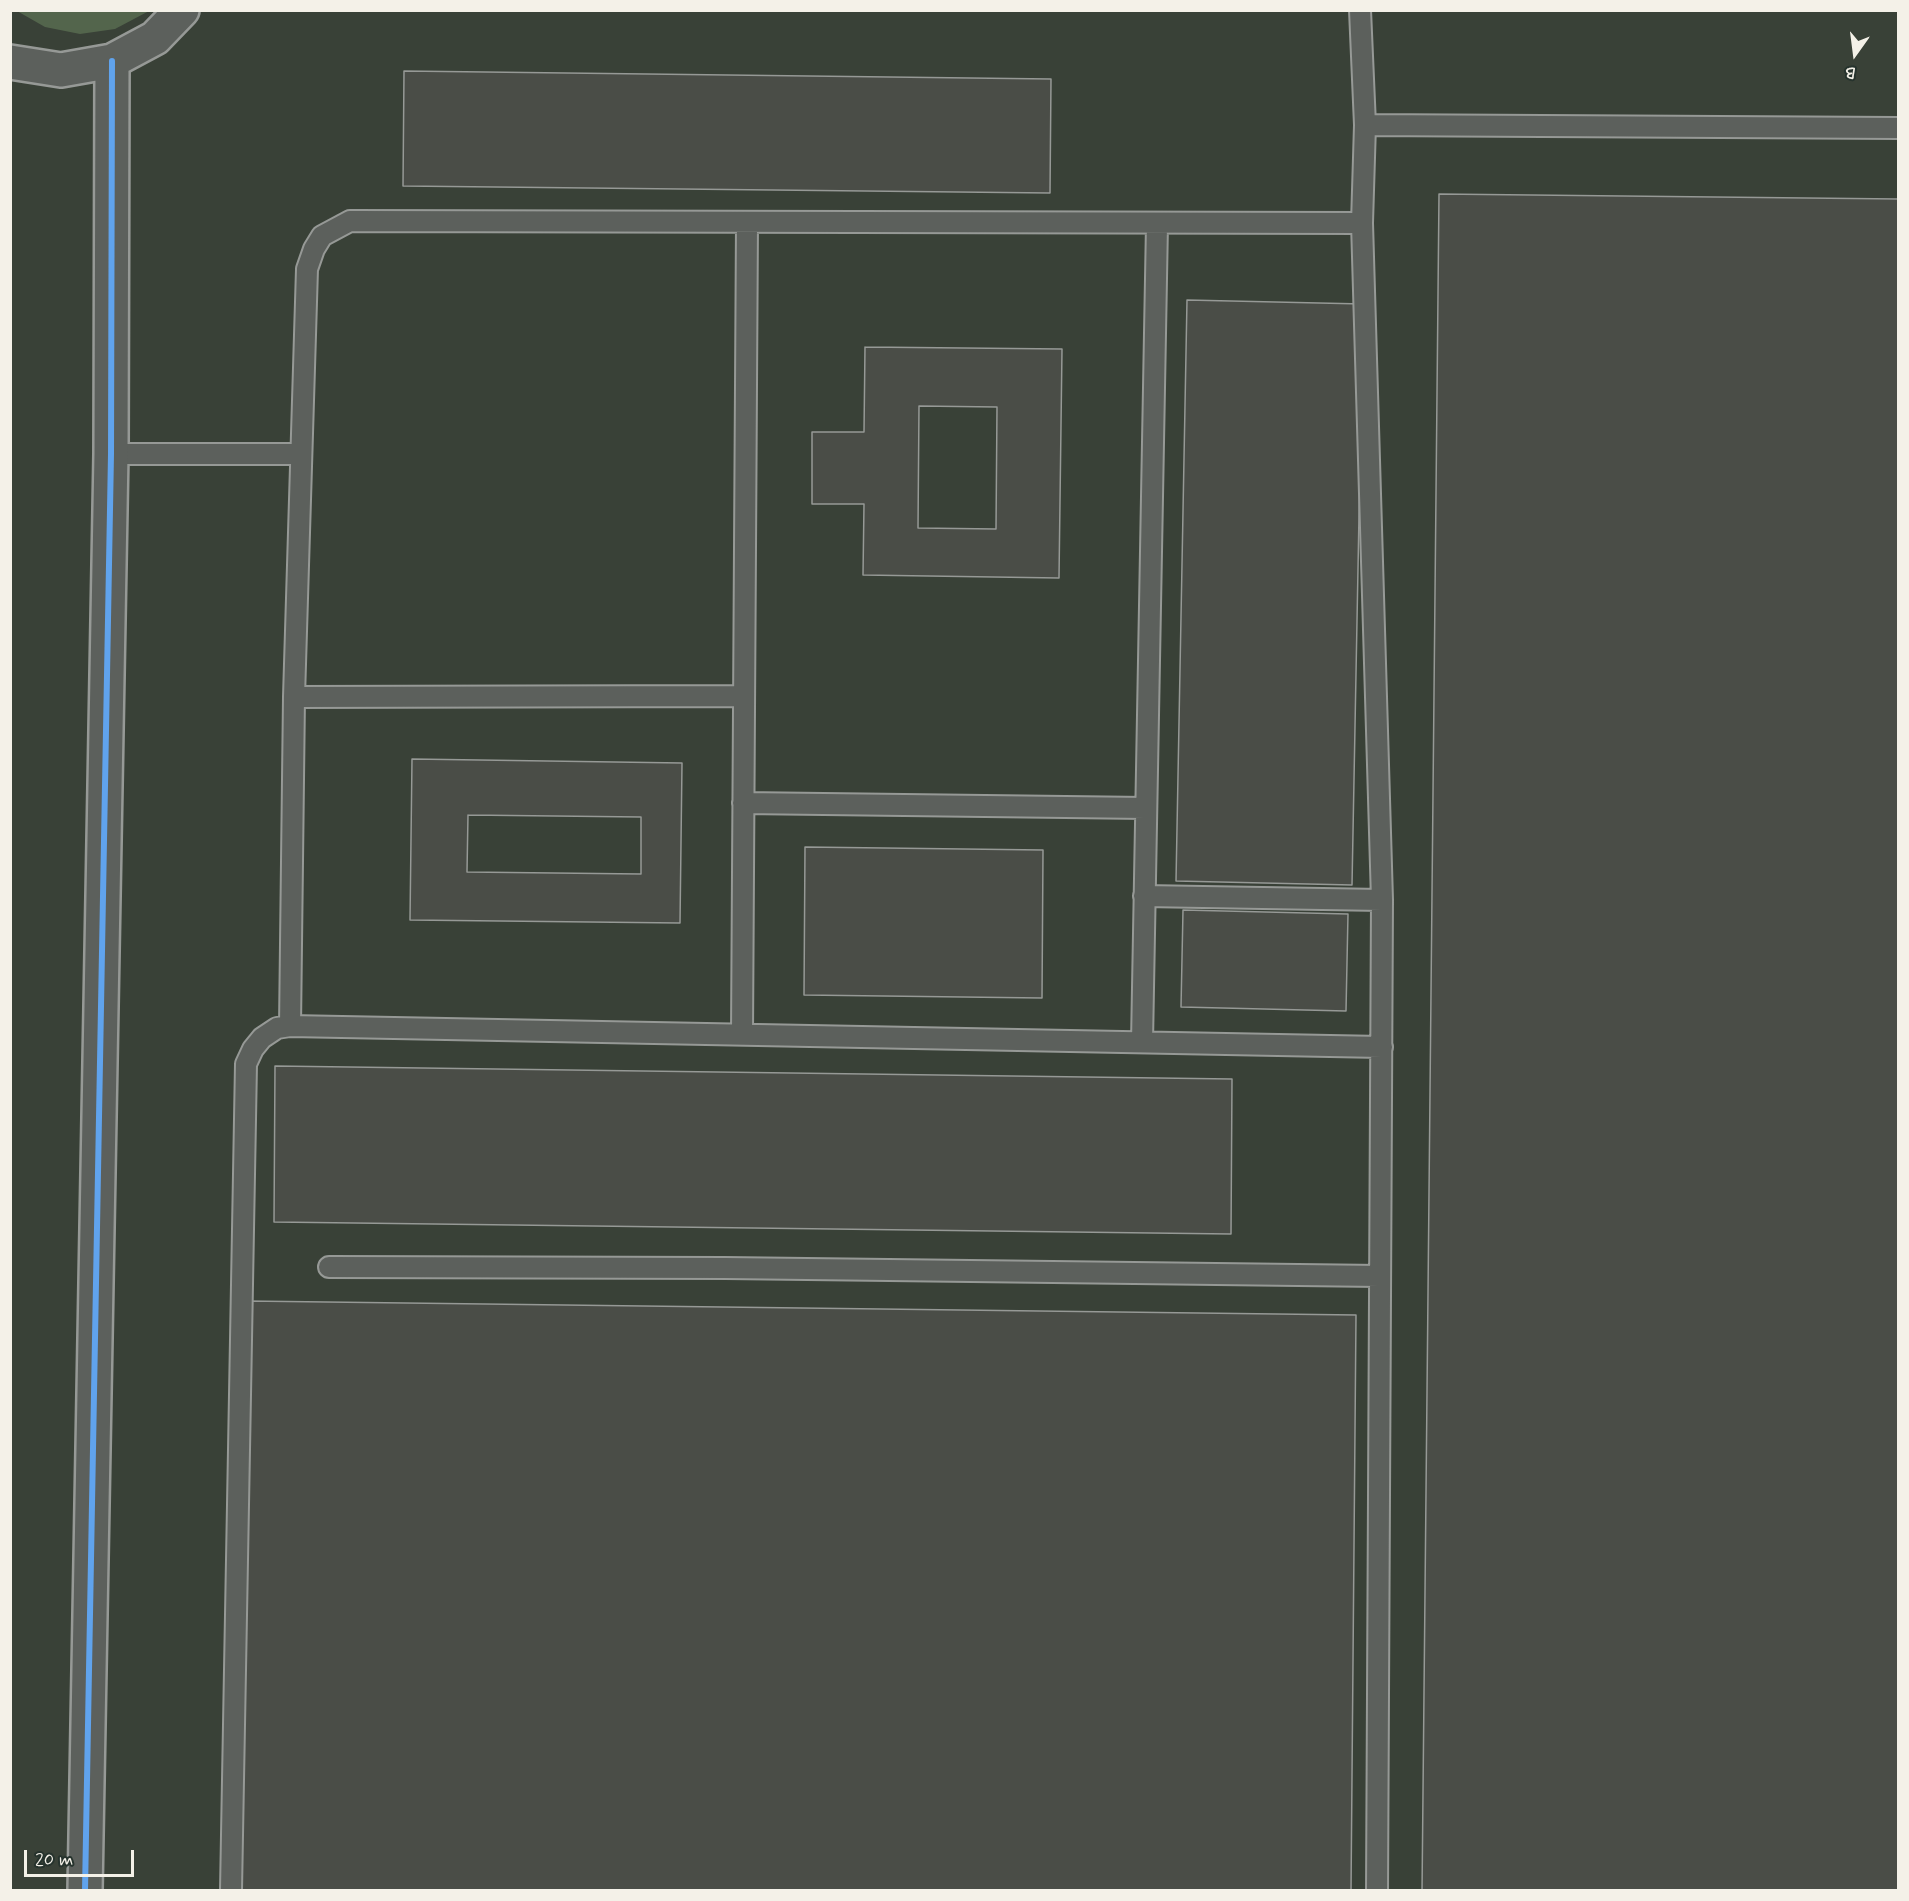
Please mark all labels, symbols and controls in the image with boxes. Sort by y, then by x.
north arrow [1825,24,1885,84]
text: B [1843,61,1858,83]
scale bar [27,1838,136,1876]
text: 20 m [35,1848,73,1872]

